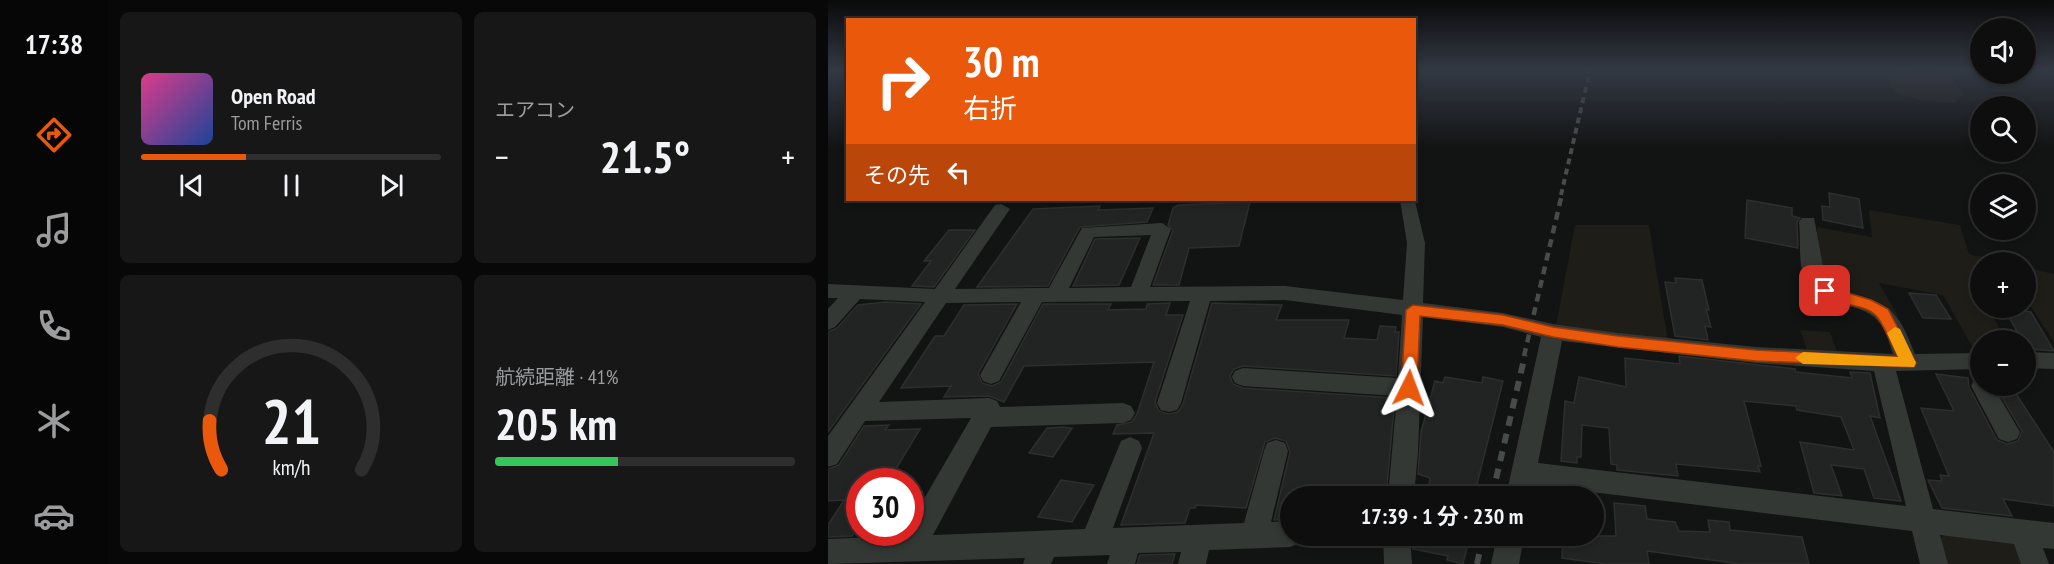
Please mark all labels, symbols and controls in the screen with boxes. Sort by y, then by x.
map controls [1970,18,2036,396]
button: sound [1970,18,2036,84]
text: 17:38 [25,27,83,61]
text: 30 m [963,34,1040,89]
icon: right [864,42,942,120]
text: Open Road [231,82,316,110]
text: 右折 [963,91,1017,125]
button: search [1970,96,2036,162]
text: エアコン [495,97,575,123]
text: Tom Ferris [231,110,302,136]
icon: directions [33,114,75,156]
text: 21.5° [600,127,690,185]
text: − [495,135,509,178]
text: + [781,135,795,178]
icon: left [942,156,975,189]
text: その先 [864,161,930,189]
icon: previous [175,169,208,202]
icon: pause [275,169,308,202]
icon: next [375,169,408,202]
button: layers [1970,174,2036,240]
icon: music [33,209,75,251]
button: + [1970,252,2036,318]
pin [1799,265,1850,316]
icon: arrive [1808,274,1841,307]
icon: phone [33,305,75,347]
button: − [1970,330,2036,396]
position arrow [1377,356,1441,420]
text: 航続距離 · 41% [495,364,618,390]
text: 21 [261,380,321,461]
text: 205 km [495,394,617,452]
icon: climate [33,400,75,442]
text: km/h [272,454,310,482]
speed limit sign: 30 [846,468,924,546]
icon: car [33,495,75,537]
text: 17:39 · 1 分 · 230 m [1361,502,1523,530]

